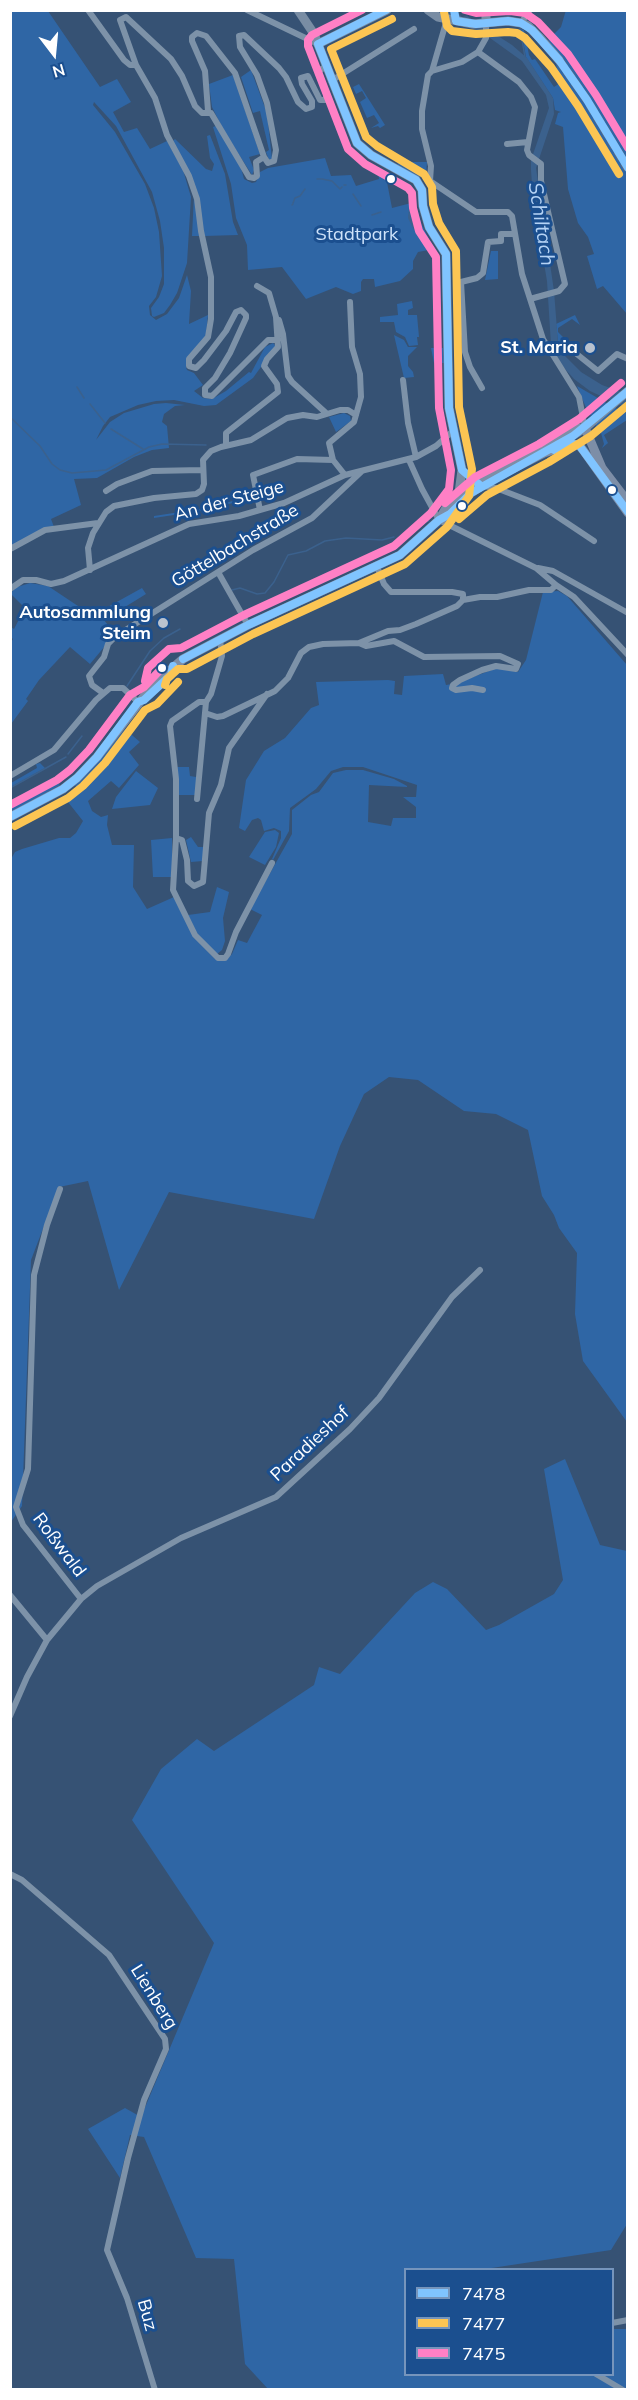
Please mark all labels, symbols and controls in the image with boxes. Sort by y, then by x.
north arrow [24,24,84,84]
text: N [50,60,68,83]
unlabelled marker [385,173,397,185]
water label: Schiltach [523,181,559,267]
park label: Stadtpark [316,224,398,246]
place label: St. Maria [500,337,578,359]
marker: St. Maria [583,341,597,355]
street label: An der Steige [172,476,286,526]
unlabelled marker [606,484,618,496]
street label: Göttelbachstraße [168,500,302,592]
unlabelled marker [456,500,468,512]
place label: Autosammlung Steim [19,602,151,644]
marker: Autosammlung Steim [156,616,170,630]
unlabelled marker [156,662,168,674]
street label: Paradieshof [266,1402,354,1486]
street label: Roßwald [28,1509,90,1581]
street label: Lienberg [126,1961,182,2033]
legend [404,2268,614,2376]
text: 7478 [462,2282,505,2305]
street label: Buz [132,2297,162,2333]
text: 7477 [462,2312,505,2335]
text: 7475 [462,2342,505,2365]

